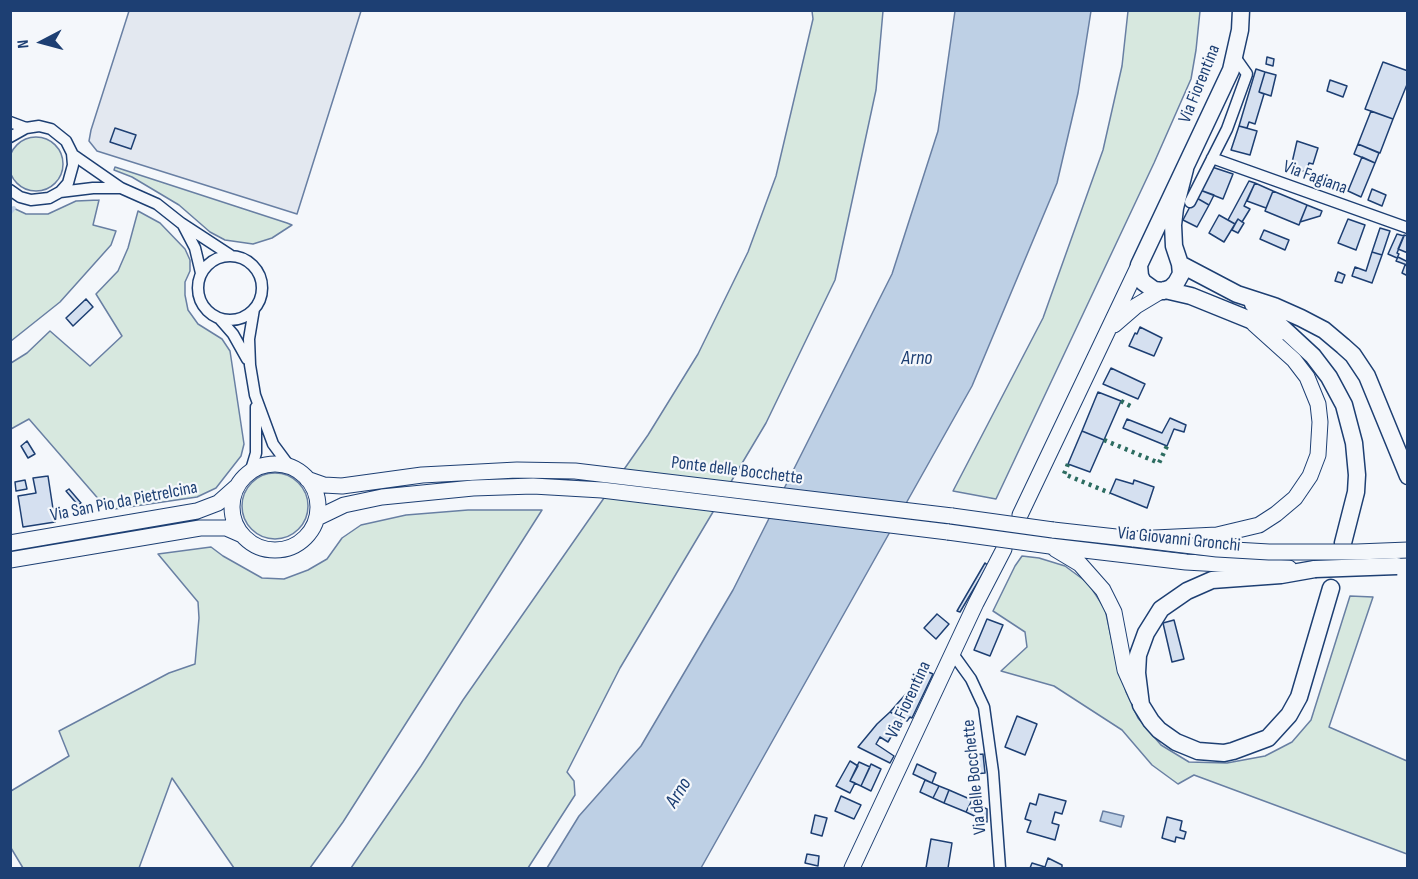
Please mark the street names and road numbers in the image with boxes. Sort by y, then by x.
street label: Via Fiorentina [1175,42,1225,126]
street label: Via Fagiana [1280,156,1350,200]
street label: Ponte delle Bocchette [670,452,804,490]
street label: Via San Pio da Pietrelcina [49,477,199,527]
street label: Via Giovanni Gronchi [1116,523,1242,557]
street label: Via Fiorentina [882,658,936,742]
street label: Via delle Bocchette [958,718,992,836]

